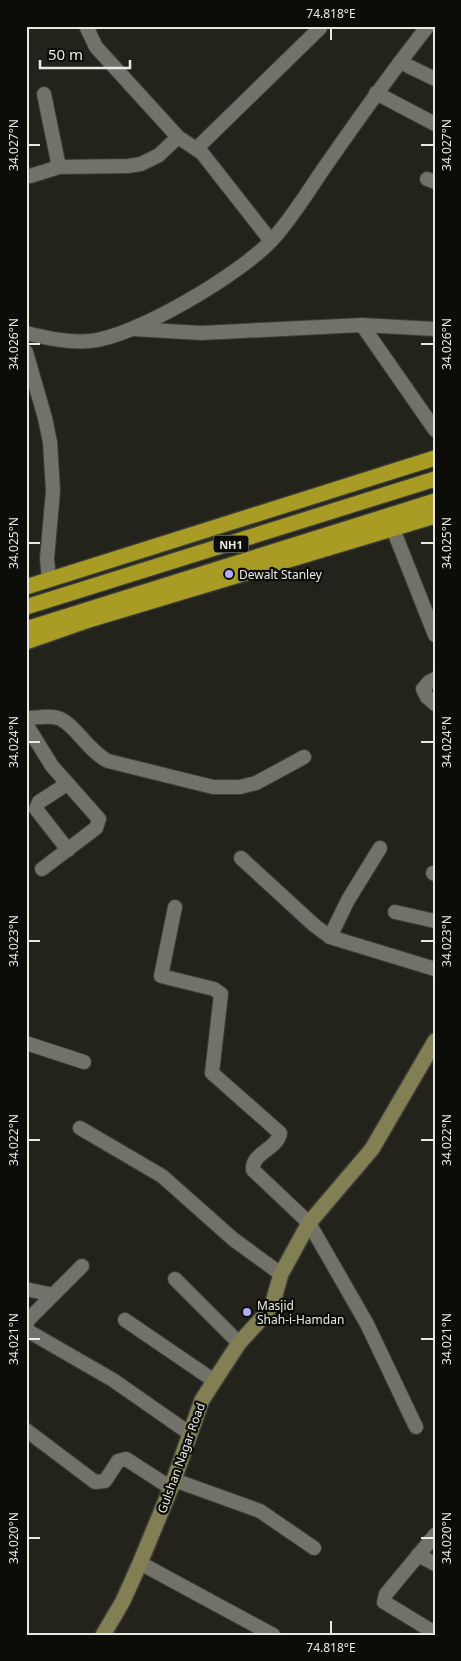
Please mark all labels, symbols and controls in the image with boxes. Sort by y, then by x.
text: 74.818°E [306,5,356,22]
scale bar [40,38,130,70]
text: 50 m [48,44,83,64]
text: 34.027°N [5,119,22,171]
text: 34.027°N [438,119,455,171]
text: 34.026°N [5,318,22,370]
text: 34.026°N [438,318,455,370]
text: 34.025°N [5,517,22,569]
text: 34.025°N [438,517,455,569]
road number: NH1 [214,536,248,552]
place label: Dewalt Stanley [239,566,323,583]
marker: Dewalt Stanley [223,568,235,580]
text: 34.024°N [5,716,22,768]
text: 34.024°N [438,716,455,768]
text: 34.023°N [5,915,22,967]
text: 34.023°N [438,915,455,967]
text: 34.022°N [5,1114,22,1166]
text: 34.022°N [438,1114,455,1166]
place label: Masjid Shah-i-Hamdan [257,1297,344,1328]
marker: Masjid Shah-i-Hamdan [241,1306,253,1318]
text: 34.021°N [5,1313,22,1365]
text: 34.021°N [438,1313,455,1365]
street label: Gulshan Nagar Road [153,1400,209,1516]
text: 34.020°N [5,1512,22,1564]
text: 34.020°N [438,1512,455,1564]
text: 74.818°E [306,1639,356,1656]

